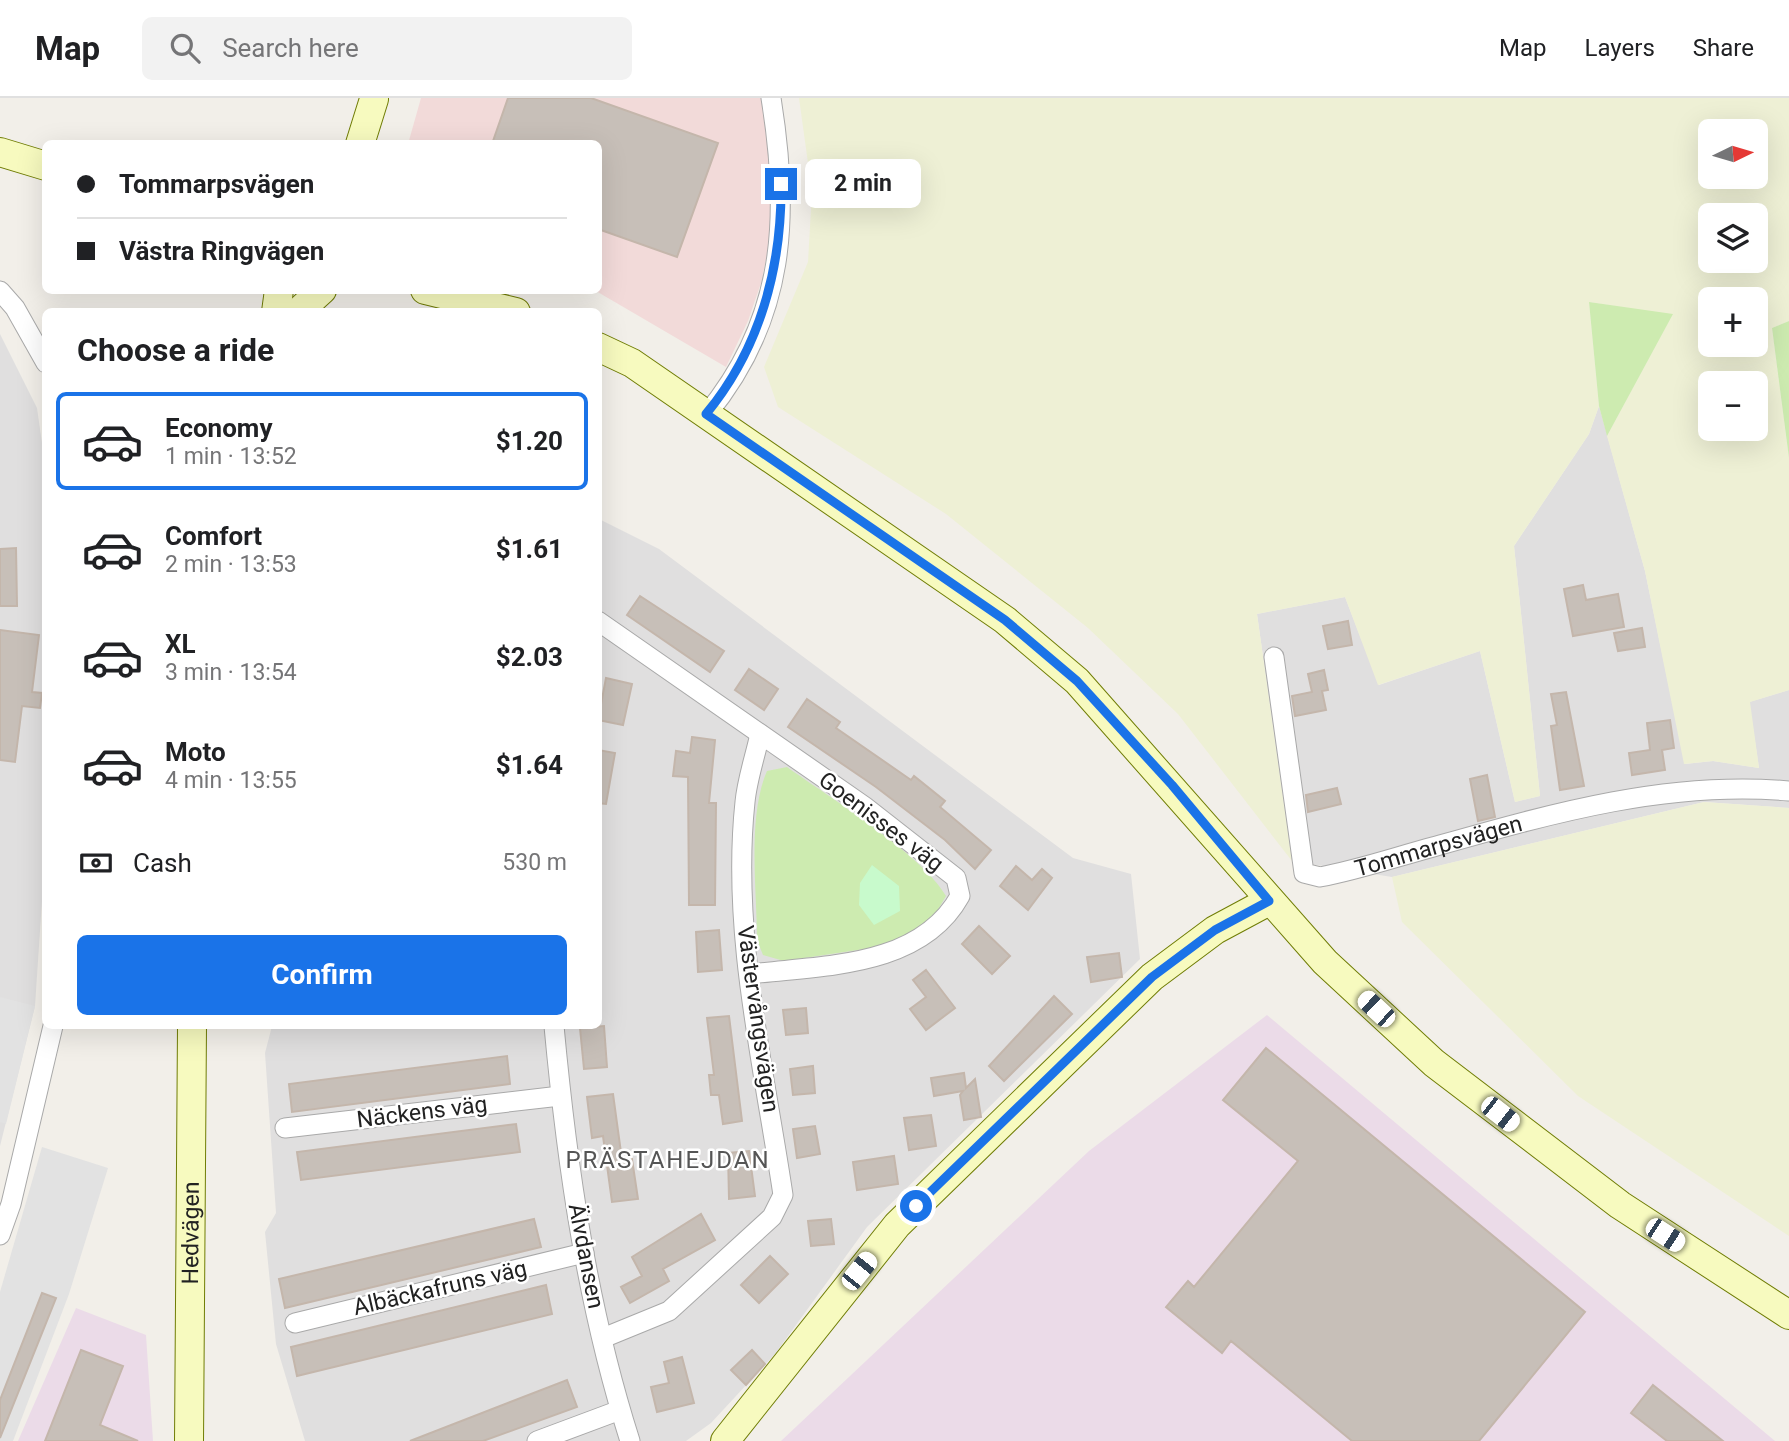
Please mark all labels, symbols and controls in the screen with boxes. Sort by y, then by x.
search box [142,17,632,80]
text: Map [35,29,100,68]
icon: search [166,29,204,67]
text: Search here [222,33,359,63]
text: Map [1499,34,1547,62]
text: Layers [1585,34,1655,62]
text: Share [1693,34,1754,62]
north arrow [1698,119,1768,189]
map controls [1698,119,1768,441]
callout: 2 min [806,160,921,208]
route end [765,168,797,200]
text: Tommarpsvägen [119,169,314,199]
text: 2 min [834,170,892,197]
button: layers [1698,203,1768,273]
text: Västra Ringvägen [119,236,324,266]
button: + [1698,287,1768,357]
text: Choose a ride [77,331,274,369]
button: − [1698,371,1768,441]
icon: car [81,410,144,473]
text: Economy [165,413,272,443]
text: $1.20 [496,426,563,456]
text: 1 min · 13:52 [165,443,297,470]
icon: car [81,518,144,581]
text: Comfort [165,521,262,551]
text: $1.61 [496,534,563,564]
text: 2 min · 13:53 [165,551,297,578]
icon: car [81,626,144,689]
text: XL [165,629,196,659]
text: $2.03 [496,642,563,672]
text: 3 min · 13:54 [165,659,297,686]
icon: car [81,734,144,797]
text: Moto [165,737,226,767]
text: $1.64 [496,750,563,780]
street label: Goenisses väg [813,766,949,878]
text: 4 min · 13:55 [165,767,297,794]
street label: Tommarpsvägen [1352,810,1525,882]
icon: cash [77,844,115,882]
text: Cash [133,848,192,878]
text: 530 m [502,849,567,876]
street label: Västervångsvägen [732,924,784,1114]
button: Confirm [77,935,567,1015]
car [1354,987,1399,1031]
street label: Näckens väg [355,1091,489,1133]
car [1477,1093,1524,1135]
district label: PRÄSTAHEJDAN [565,1146,771,1174]
street label: Hedvägen [177,1181,204,1285]
route start [900,1190,932,1222]
street label: Älvdansen [563,1201,609,1311]
car [1642,1215,1689,1255]
car [838,1248,881,1294]
street label: Albäckafruns väg [351,1255,529,1321]

